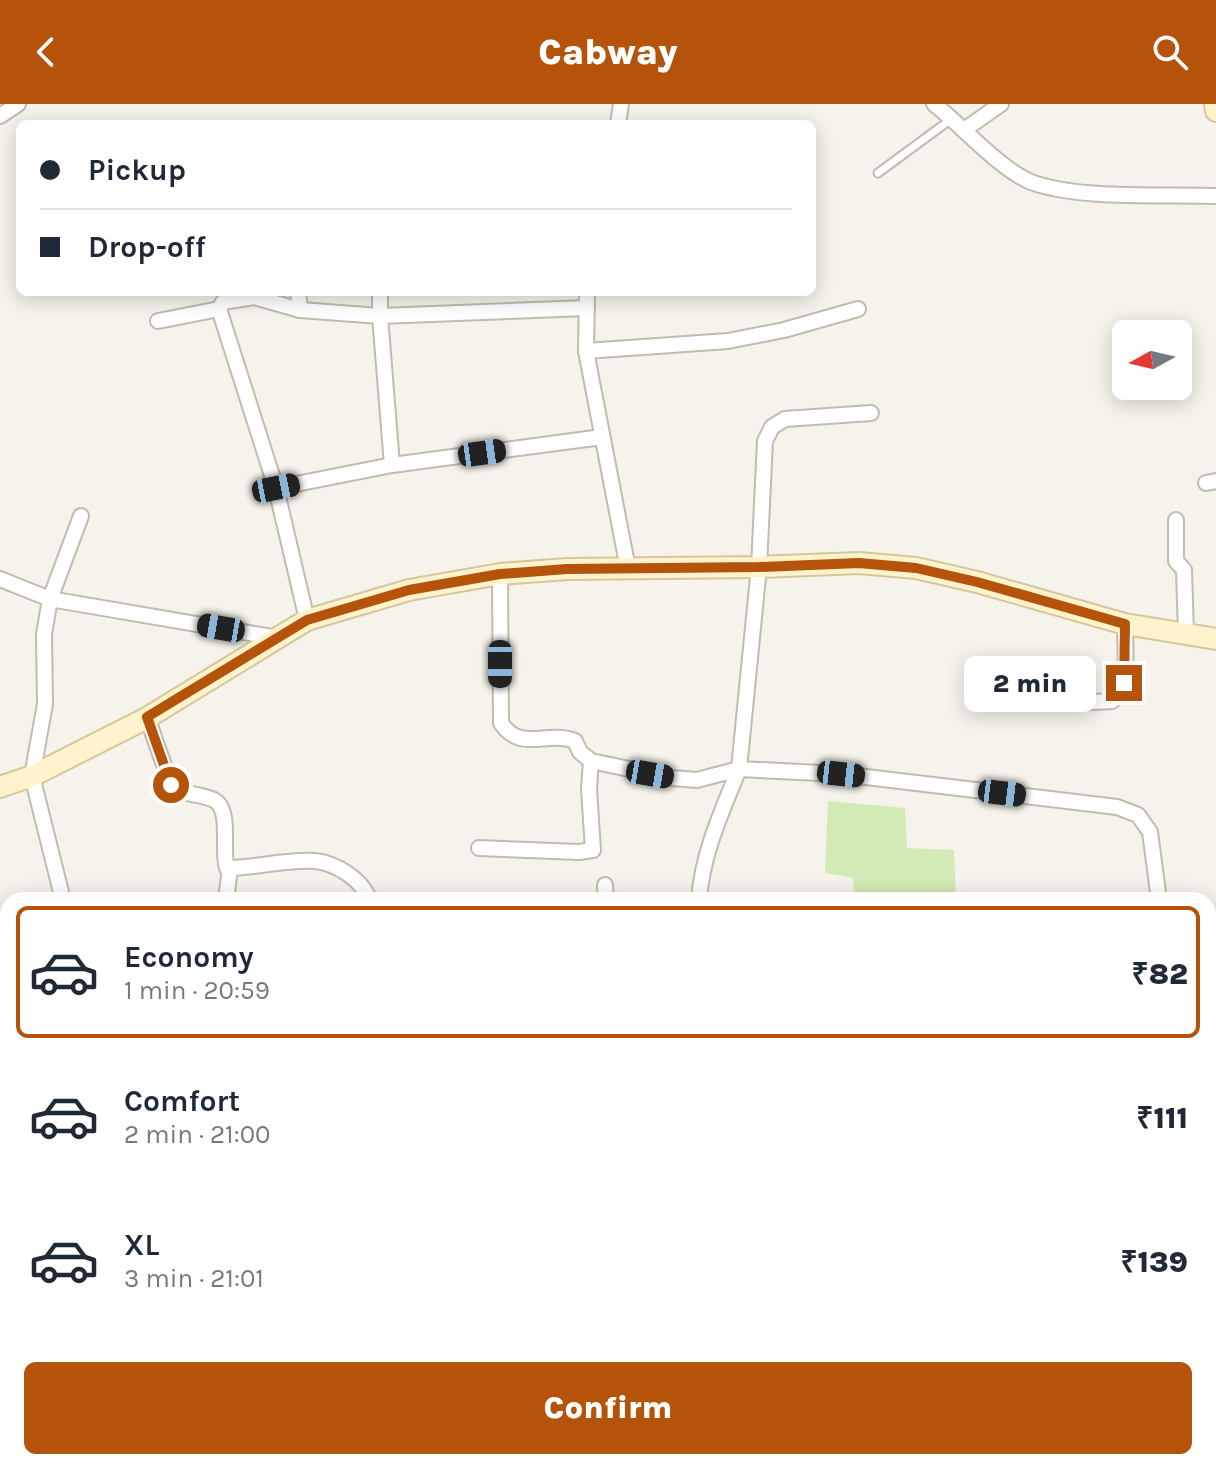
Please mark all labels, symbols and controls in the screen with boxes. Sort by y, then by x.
icon: back [24,30,68,74]
icon: search [1148,30,1192,74]
text: Cabway [538,31,678,73]
text: Pickup [88,152,186,188]
text: Drop-off [88,229,206,265]
north arrow [1112,320,1192,400]
map controls [1112,320,1192,400]
car [457,438,507,468]
car [250,472,302,504]
car [195,612,247,644]
car [488,640,512,688]
callout: 2 min [964,655,1096,711]
route end [1106,665,1142,701]
text: 2 min [993,668,1067,699]
car [624,758,676,790]
car [816,760,866,788]
route start [153,767,189,803]
car [977,778,1027,808]
icon: car [28,936,100,1008]
text: Economy [124,939,254,975]
text: ₹82 [1131,956,1188,992]
text: 1 min · 20:59 [124,975,270,1006]
icon: car [28,1080,100,1152]
text: Comfort [124,1083,240,1119]
text: ₹111 [1136,1100,1188,1136]
text: 2 min · 21:00 [124,1119,271,1150]
icon: car [28,1224,100,1296]
text: XL [124,1227,159,1263]
text: ₹139 [1120,1244,1188,1280]
text: 3 min · 21:01 [124,1263,264,1294]
button: Confirm [24,1362,1192,1454]

